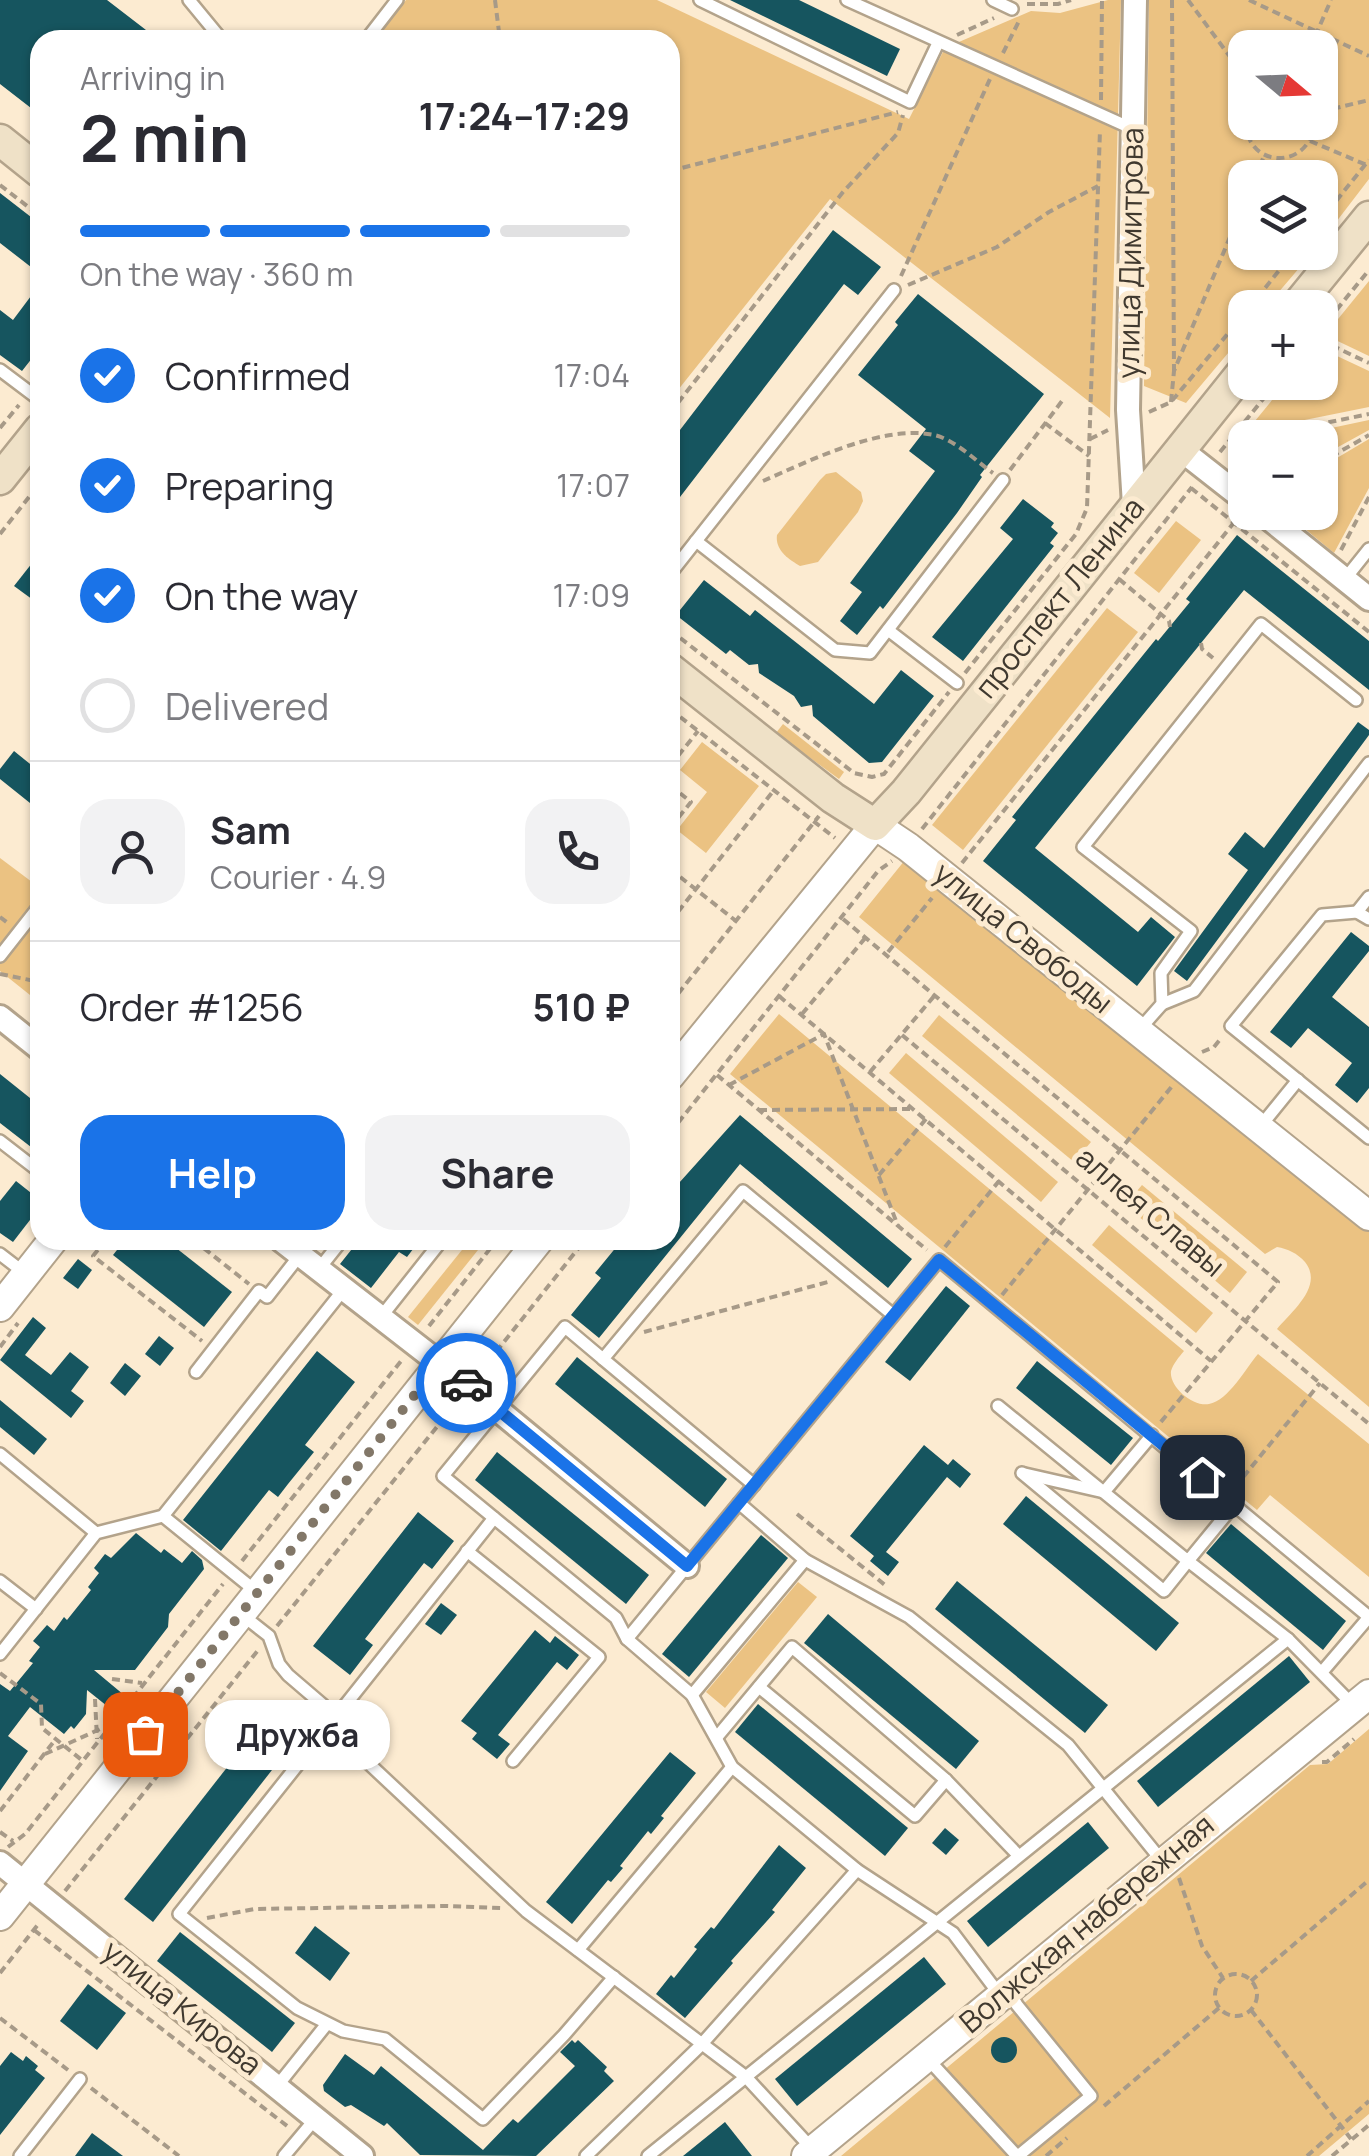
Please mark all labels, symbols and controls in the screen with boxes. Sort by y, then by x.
north arrow [1228,30,1338,140]
map controls [1228,30,1338,530]
text: Arriving in [80,56,225,100]
text: 17:24–17:29 [419,89,630,141]
text: 2 min [80,93,249,182]
street label: улица Димитрова [1107,127,1152,379]
button: layers [1228,160,1338,270]
text: On the way · 360 m [80,252,353,296]
button: + [1228,290,1338,400]
icon: check [80,348,135,403]
text: Confirmed [165,349,351,401]
text: 17:04 [554,353,630,397]
button: − [1228,420,1338,530]
icon: check [80,458,135,513]
text: Preparing [165,459,334,511]
text: 17:07 [556,463,630,507]
street label: проспект Ленина [965,488,1153,706]
icon: check [80,568,135,623]
text: On the way [165,569,358,621]
text: 17:09 [553,573,630,617]
text: Delivered [165,679,329,731]
button: person [80,799,185,904]
button: phone [525,799,630,904]
text: Sam [210,803,291,855]
street label: улица Свободы [926,852,1122,1022]
text: Courier · 4.9 [210,855,386,899]
text: Order #1256 [80,980,304,1032]
text: 510 ₽ [532,980,630,1032]
button: Help [80,1115,345,1230]
button: Share [365,1115,630,1230]
street label: аллея Славы [1068,1136,1234,1285]
courier [416,1333,516,1433]
icon: car [439,1356,494,1411]
pin [1160,1435,1245,1520]
icon: home [1175,1450,1230,1505]
pin [103,1692,188,1777]
callout: Дружба [205,1699,390,1769]
icon: bag [118,1707,173,1762]
text: Дружба [236,1713,359,1757]
street label: Волжская набережная [950,1804,1222,2042]
street label: улица Кирова [95,1930,271,2084]

